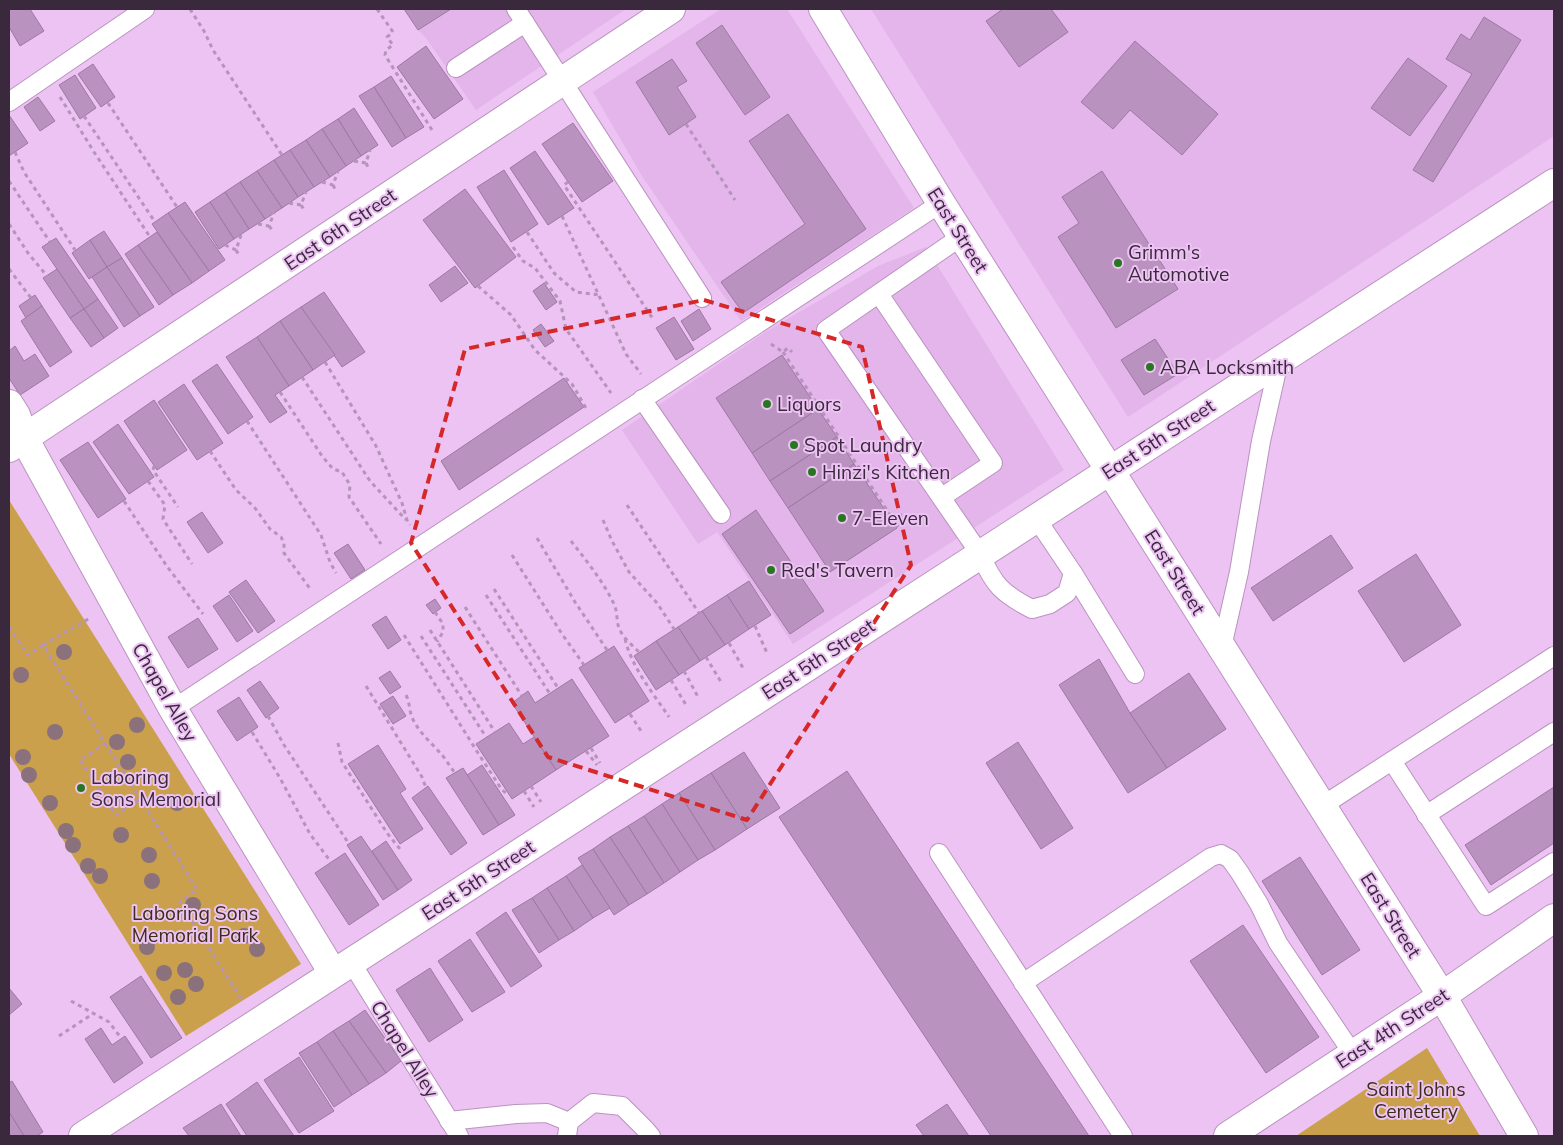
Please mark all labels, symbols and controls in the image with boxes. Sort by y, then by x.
street label: East 6th Street [279,182,401,275]
street label: East Street [922,183,994,277]
place label: Grimm's Automotive [1128,240,1229,286]
marker: Grimm's Automotive [1112,257,1124,269]
place label: ABA Locksmith [1160,355,1294,379]
marker: ABA Locksmith [1144,361,1156,373]
place label: Liquors [777,392,841,416]
street label: East 5th Street [1097,393,1219,484]
marker: Liquors [761,398,773,410]
place label: Spot Laundry [804,433,922,457]
marker: Spot Laundry [788,439,800,451]
place label: Hinzi's Kitchen [822,460,950,484]
marker: Hinzi's Kitchen [806,466,818,478]
place label: 7-Eleven [852,506,929,530]
marker: 7-Eleven [836,512,848,524]
street label: East Street [1139,525,1211,619]
place label: Red's Tavern [781,558,894,582]
marker: Red's Tavern [765,564,777,576]
street label: East 5th Street [757,613,879,704]
street label: Chapel Alley [127,638,203,746]
place label: Laboring Sons Memorial [91,765,221,811]
marker: Laboring Sons Memorial [75,782,87,794]
street label: East 5th Street [417,834,539,925]
street label: East Street [1355,868,1427,962]
park label: Laboring Sons Memorial Park [132,901,258,947]
street label: East 4th Street [1331,982,1453,1073]
street label: Chapel Alley [366,996,444,1102]
park label: Saint Johns Cemetery [1366,1077,1466,1123]

